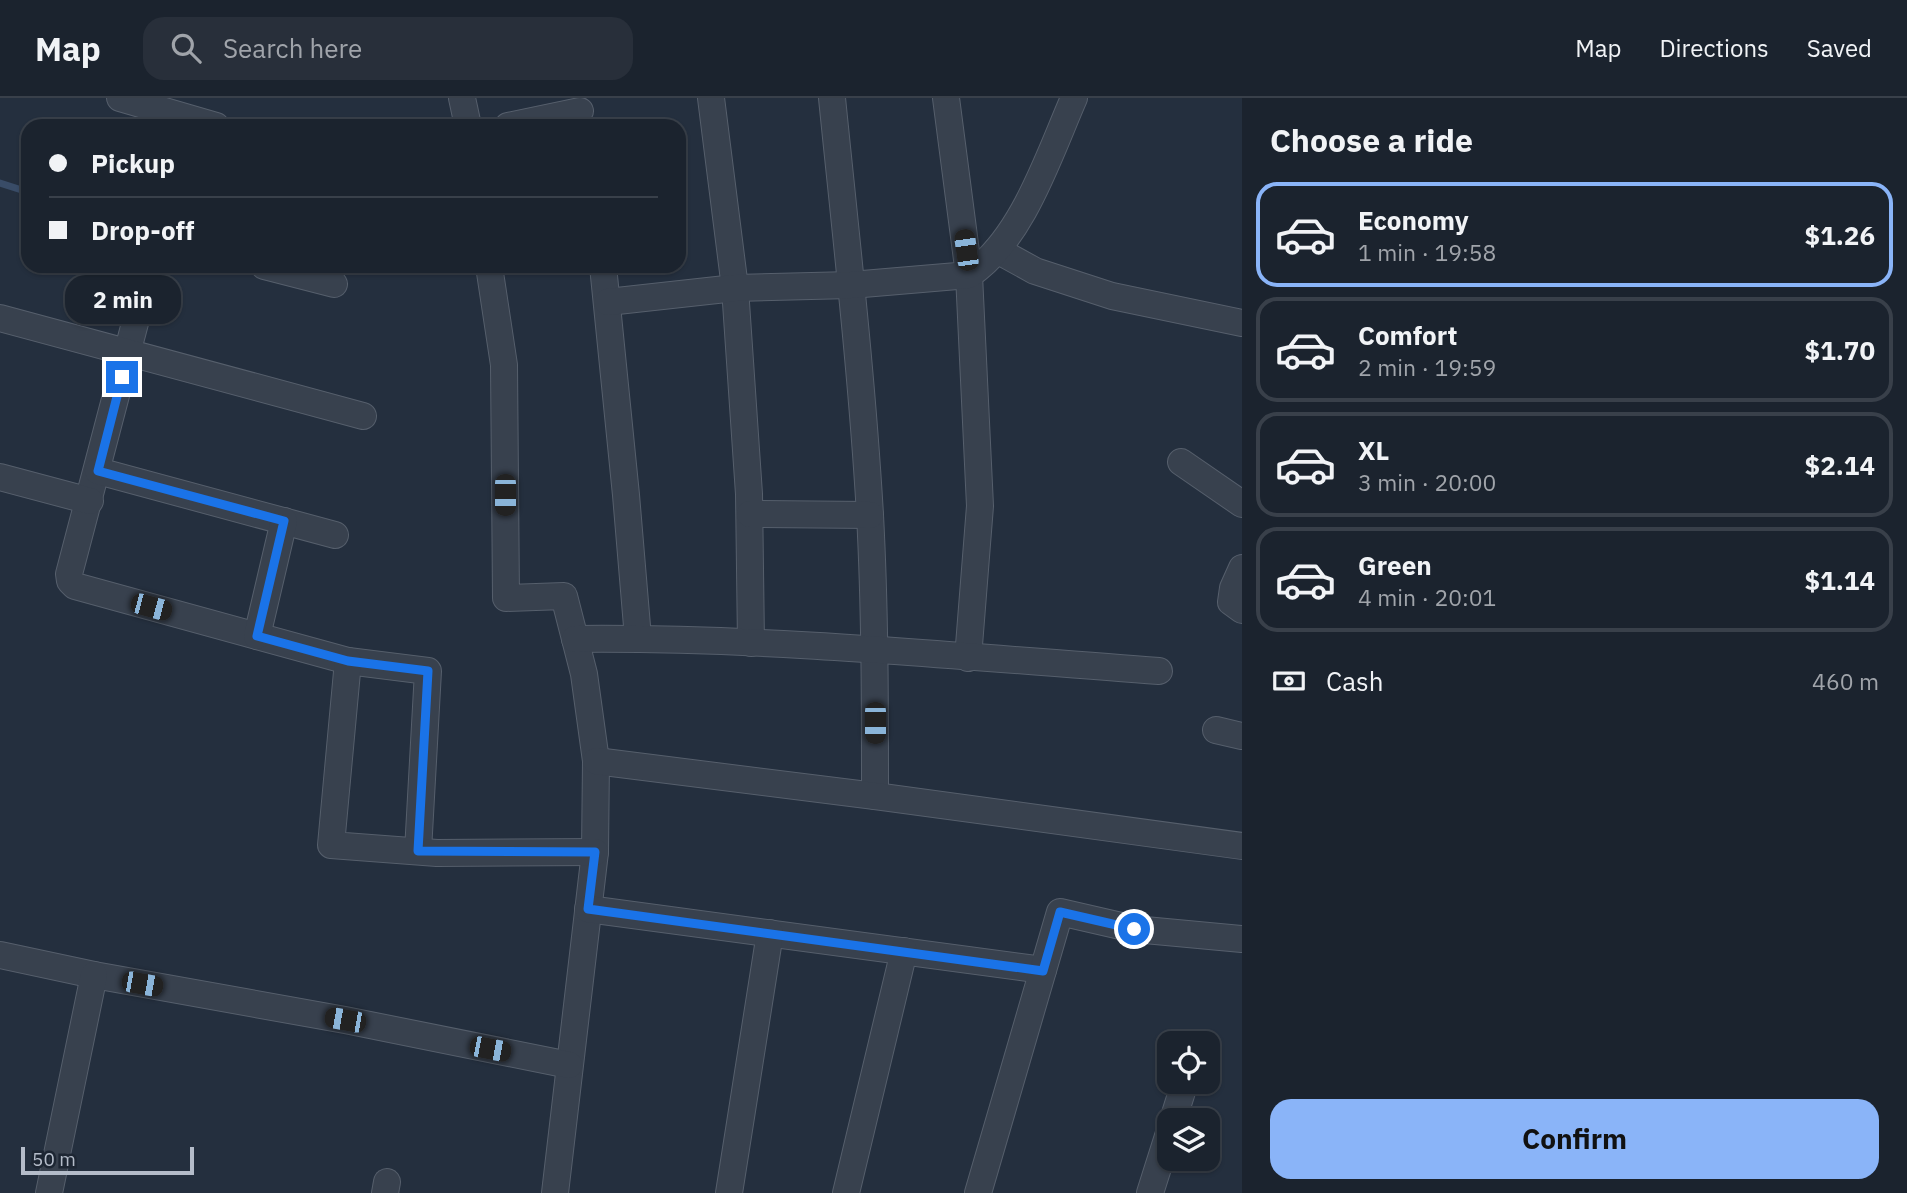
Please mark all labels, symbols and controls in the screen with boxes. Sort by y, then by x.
search box [143,17,633,80]
text: Map [35,27,101,70]
icon: search [167,29,205,67]
text: Search here [223,31,362,65]
text: Map [1575,32,1621,64]
text: Directions [1659,32,1769,64]
text: Saved [1807,32,1872,64]
text: Choose a ride [1270,119,1473,161]
text: Pickup [91,146,175,180]
icon: car [1274,203,1337,266]
text: Economy [1358,203,1469,237]
text: Drop-off [91,213,194,247]
text: $1.26 [1805,218,1875,252]
car [953,228,980,272]
text: 1 min · 19:58 [1358,237,1496,267]
callout: 2 min [64,275,180,324]
text: 2 min [93,284,153,314]
icon: car [1274,318,1337,381]
text: Comfort [1358,318,1457,352]
text: $1.70 [1805,333,1875,367]
text: 2 min · 19:59 [1358,352,1496,382]
route end [106,361,138,393]
icon: car [1274,433,1337,496]
text: XL [1358,433,1389,467]
text: $2.14 [1805,448,1875,482]
text: 3 min · 20:00 [1358,467,1496,497]
car [495,474,516,516]
icon: car [1274,548,1337,611]
text: Green [1358,548,1432,582]
text: $1.14 [1805,563,1875,597]
text: 4 min · 20:01 [1358,582,1496,612]
car [128,591,175,623]
icon: cash [1270,662,1308,700]
text: Cash [1326,664,1383,698]
text: 460 m [1812,666,1879,696]
car [865,702,886,744]
route start [1118,913,1150,945]
car [120,970,165,998]
car [323,1006,368,1034]
map controls [1157,1031,1220,1171]
button: locate [1157,1031,1220,1094]
car [468,1035,513,1063]
button: Confirm [1270,1099,1879,1179]
button: layers [1157,1108,1220,1171]
scale bar [21,1144,194,1176]
text: 50 m [32,1147,76,1171]

